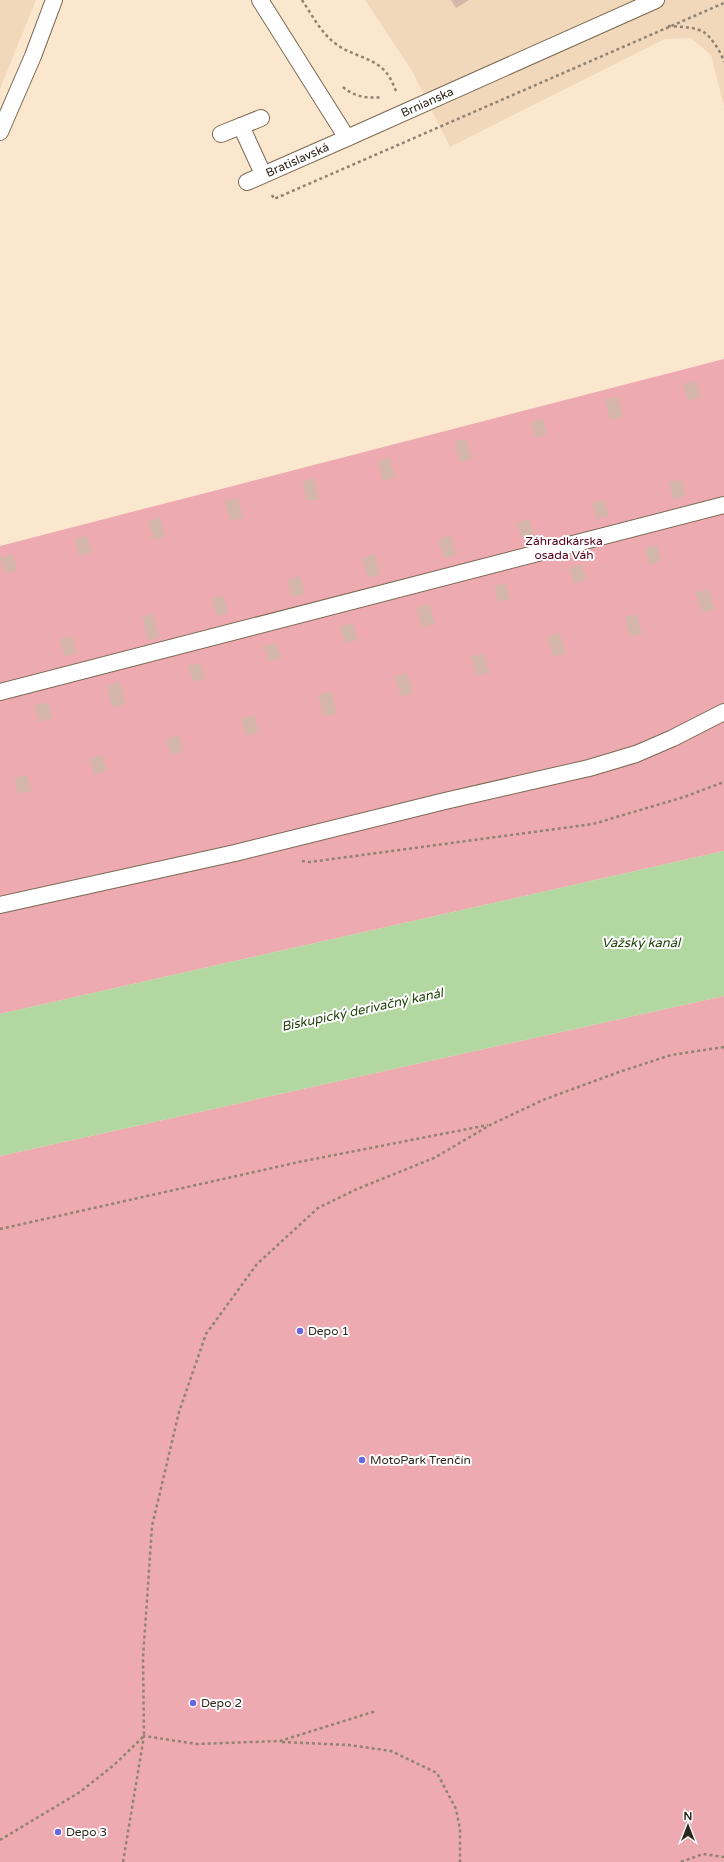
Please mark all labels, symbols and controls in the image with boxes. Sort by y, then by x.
street label: Brnianska [399,84,456,120]
street label: Bratislavská [264,140,331,180]
park label: Záhradkárska osada Váh [525,534,603,562]
water label: Važský kanál [602,935,682,951]
water label: Biskupický derivačný kanál [280,985,446,1035]
place label: Depo 1 [308,1324,349,1338]
marker: Depo 1 [295,1326,305,1336]
place label: MotoPark Trenčín [370,1453,471,1467]
marker: MotoPark Trenčín [357,1455,367,1465]
place label: Depo 2 [201,1696,242,1710]
marker: Depo 2 [188,1698,198,1708]
north arrow [668,1806,708,1846]
text: N [684,1810,692,1823]
place label: Depo 3 [66,1825,107,1839]
marker: Depo 3 [53,1827,63,1837]

